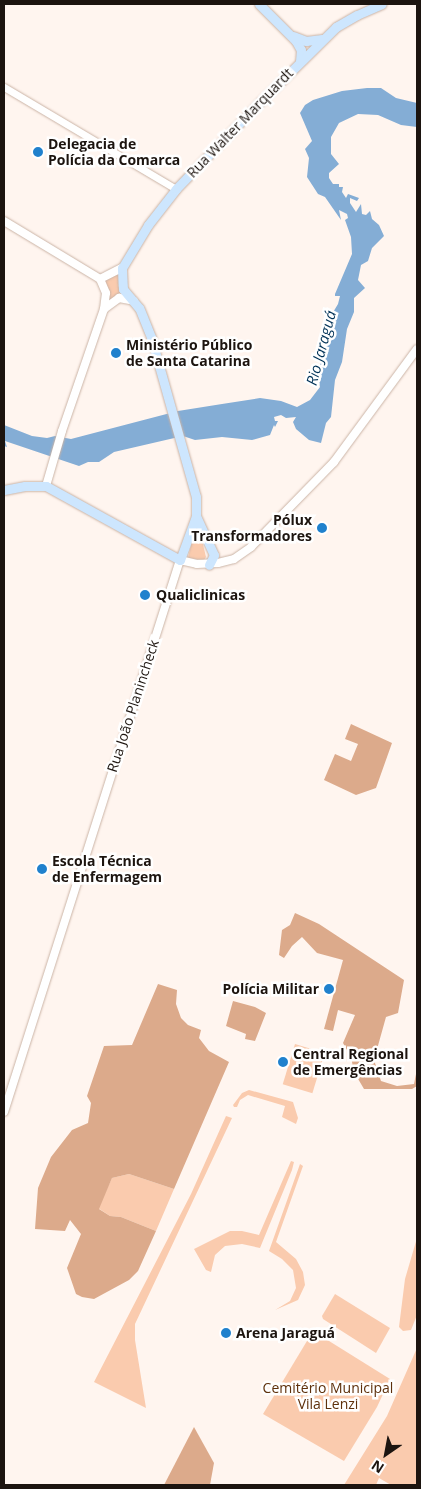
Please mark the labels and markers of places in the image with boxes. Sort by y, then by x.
place label: Delegacia de Polícia da Comarca [48,136,180,168]
marker: Delegacia de Polícia da Comarca [32,146,44,158]
place label: Ministério Público de Santa Catarina [126,337,252,370]
marker: Ministério Público de Santa Catarina [110,347,122,359]
place label: Pólux Transformadores [191,512,312,544]
marker: Pólux Transformadores [316,522,328,534]
place label: Qualiclinicas [156,587,245,603]
marker: Qualiclinicas [138,588,152,602]
place label: Escola Técnica de Enfermagem [52,853,162,886]
marker: Escola Técnica de Enfermagem [36,863,48,875]
place label: Polícia Militar [223,981,319,997]
marker: Polícia Militar [323,983,335,995]
place label: Central Regional de Emergências [293,1046,408,1078]
marker: Central Regional de Emergências [277,1056,289,1068]
place label: Arena Jaraguá [236,1325,335,1341]
marker: Arena Jaraguá [220,1327,232,1339]

